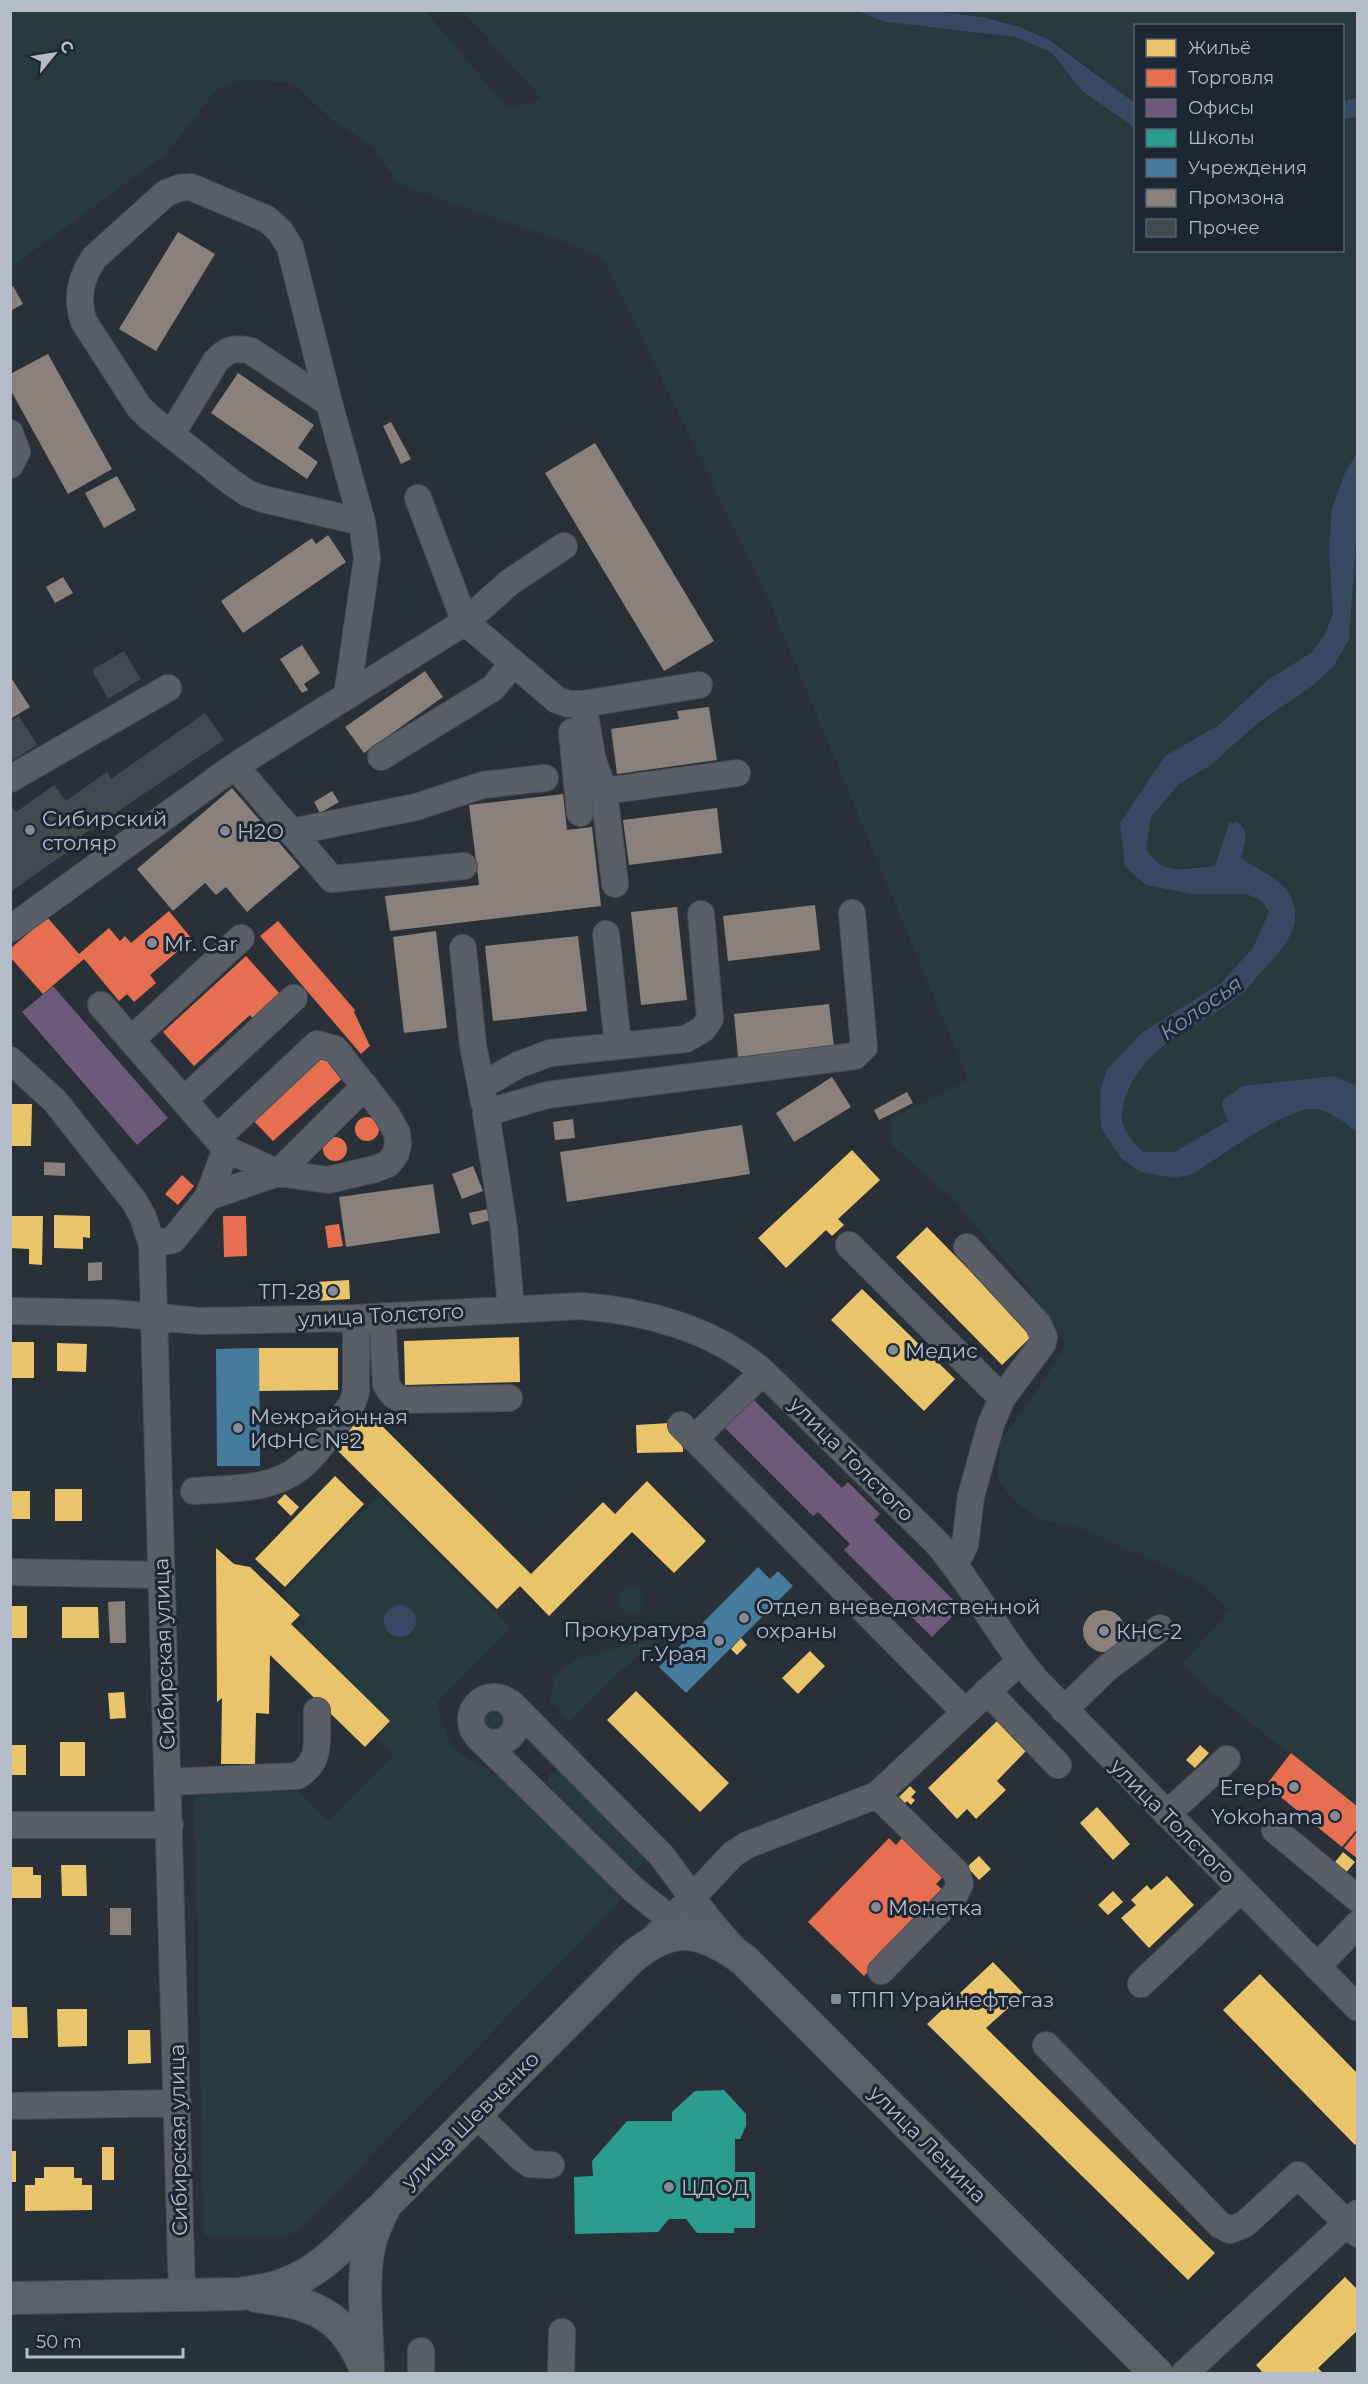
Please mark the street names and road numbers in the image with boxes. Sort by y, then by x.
street label: улица Толстого [296,1298,465,1332]
street label: улица Толстого [784,1391,920,1527]
street label: Сибирская улица [148,1558,180,1750]
street label: улица Толстого [1105,1753,1241,1889]
street label: Сибирская улица [164,2044,192,2236]
street label: улица Шевченко [395,2046,544,2195]
street label: улица Ленина [863,2079,992,2208]

